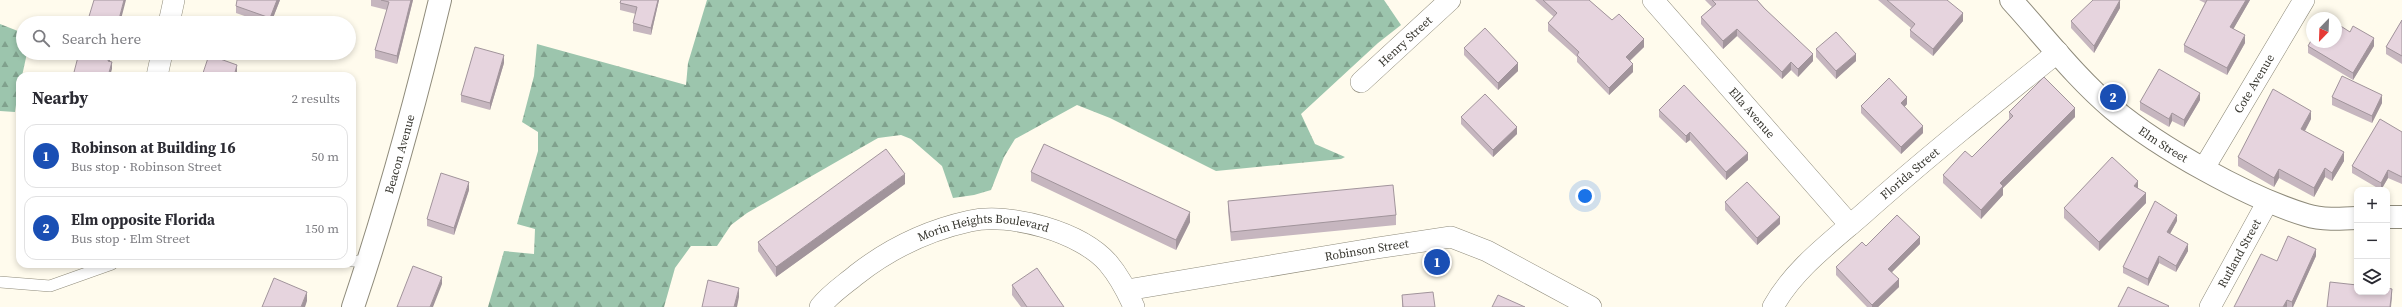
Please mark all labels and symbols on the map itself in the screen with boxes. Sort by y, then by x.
street label: Henry Street [1375,12,1436,70]
north arrow [2306,12,2342,48]
street label: Cote Avenue [2230,51,2278,116]
pin: 2 [2100,82,2126,112]
street label: Ella Avenue [1725,84,1778,142]
street label: Beacon Avenue [381,113,419,196]
street label: Elm Street [2135,123,2191,166]
street label: Florida Street [1877,144,1943,203]
your location [1575,186,1595,206]
street label: Morin Heights Boulevard [915,211,1051,245]
street label: Rutland Street [2214,216,2265,291]
street label: Robinson Street [1323,235,1410,265]
pin: 1 [1424,247,1450,277]

